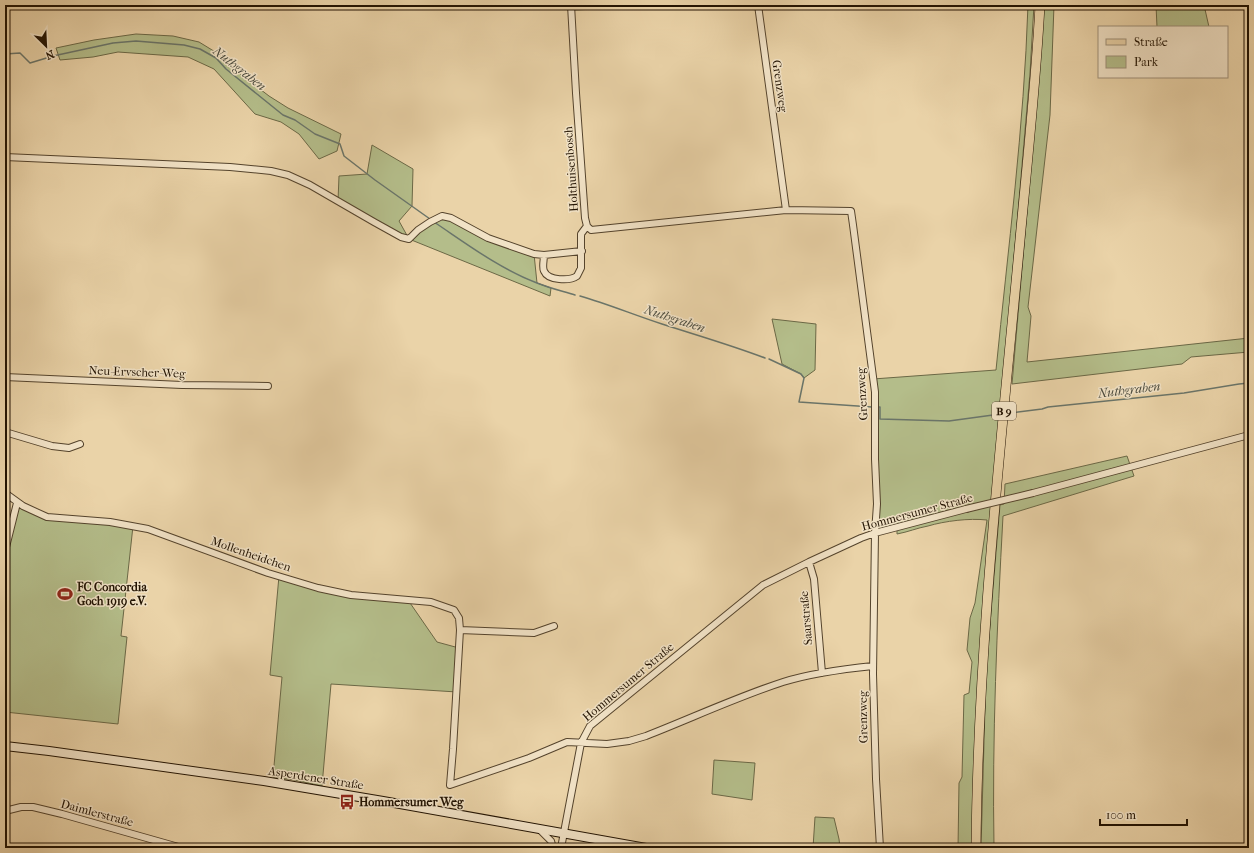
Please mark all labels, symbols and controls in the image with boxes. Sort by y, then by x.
north arrow [26,26,66,66]
legend [1098,26,1228,78]
text: Straße [1134,35,1168,49]
water label: Nuthgraben [209,42,269,94]
text: N [43,47,56,63]
text: Park [1134,55,1159,69]
street label: Grenzweg [769,59,791,114]
street label: Holthuisenbosch [561,125,581,212]
water label: Nuthgraben [642,301,707,335]
street label: Neu-Ervscher-Weg [88,363,186,381]
street label: Grenzweg [854,367,870,421]
water label: Nuthgraben [1096,378,1161,401]
road number: B 9 [992,402,1016,420]
street label: Hommersumer Straße [860,490,974,534]
street label: Mollenheidchen [209,534,293,574]
place label: FC Concordia Goch 1919 e.V. [76,580,147,609]
sports icon: FC Concordia Goch 1919 e.V. [56,585,74,603]
street label: Saarstraße [797,590,815,646]
street label: Hommersumer Straße [580,640,676,724]
street label: Grenzweg [856,690,870,744]
street label: Asperdener Straße [266,763,365,792]
bus stop icon: Hommersumer Weg [338,793,356,811]
place label: Hommersumer Weg [359,795,464,810]
street label: Daimlerstraße [59,797,135,829]
scale bar [1100,801,1187,827]
text: 100 m [1106,808,1136,822]

